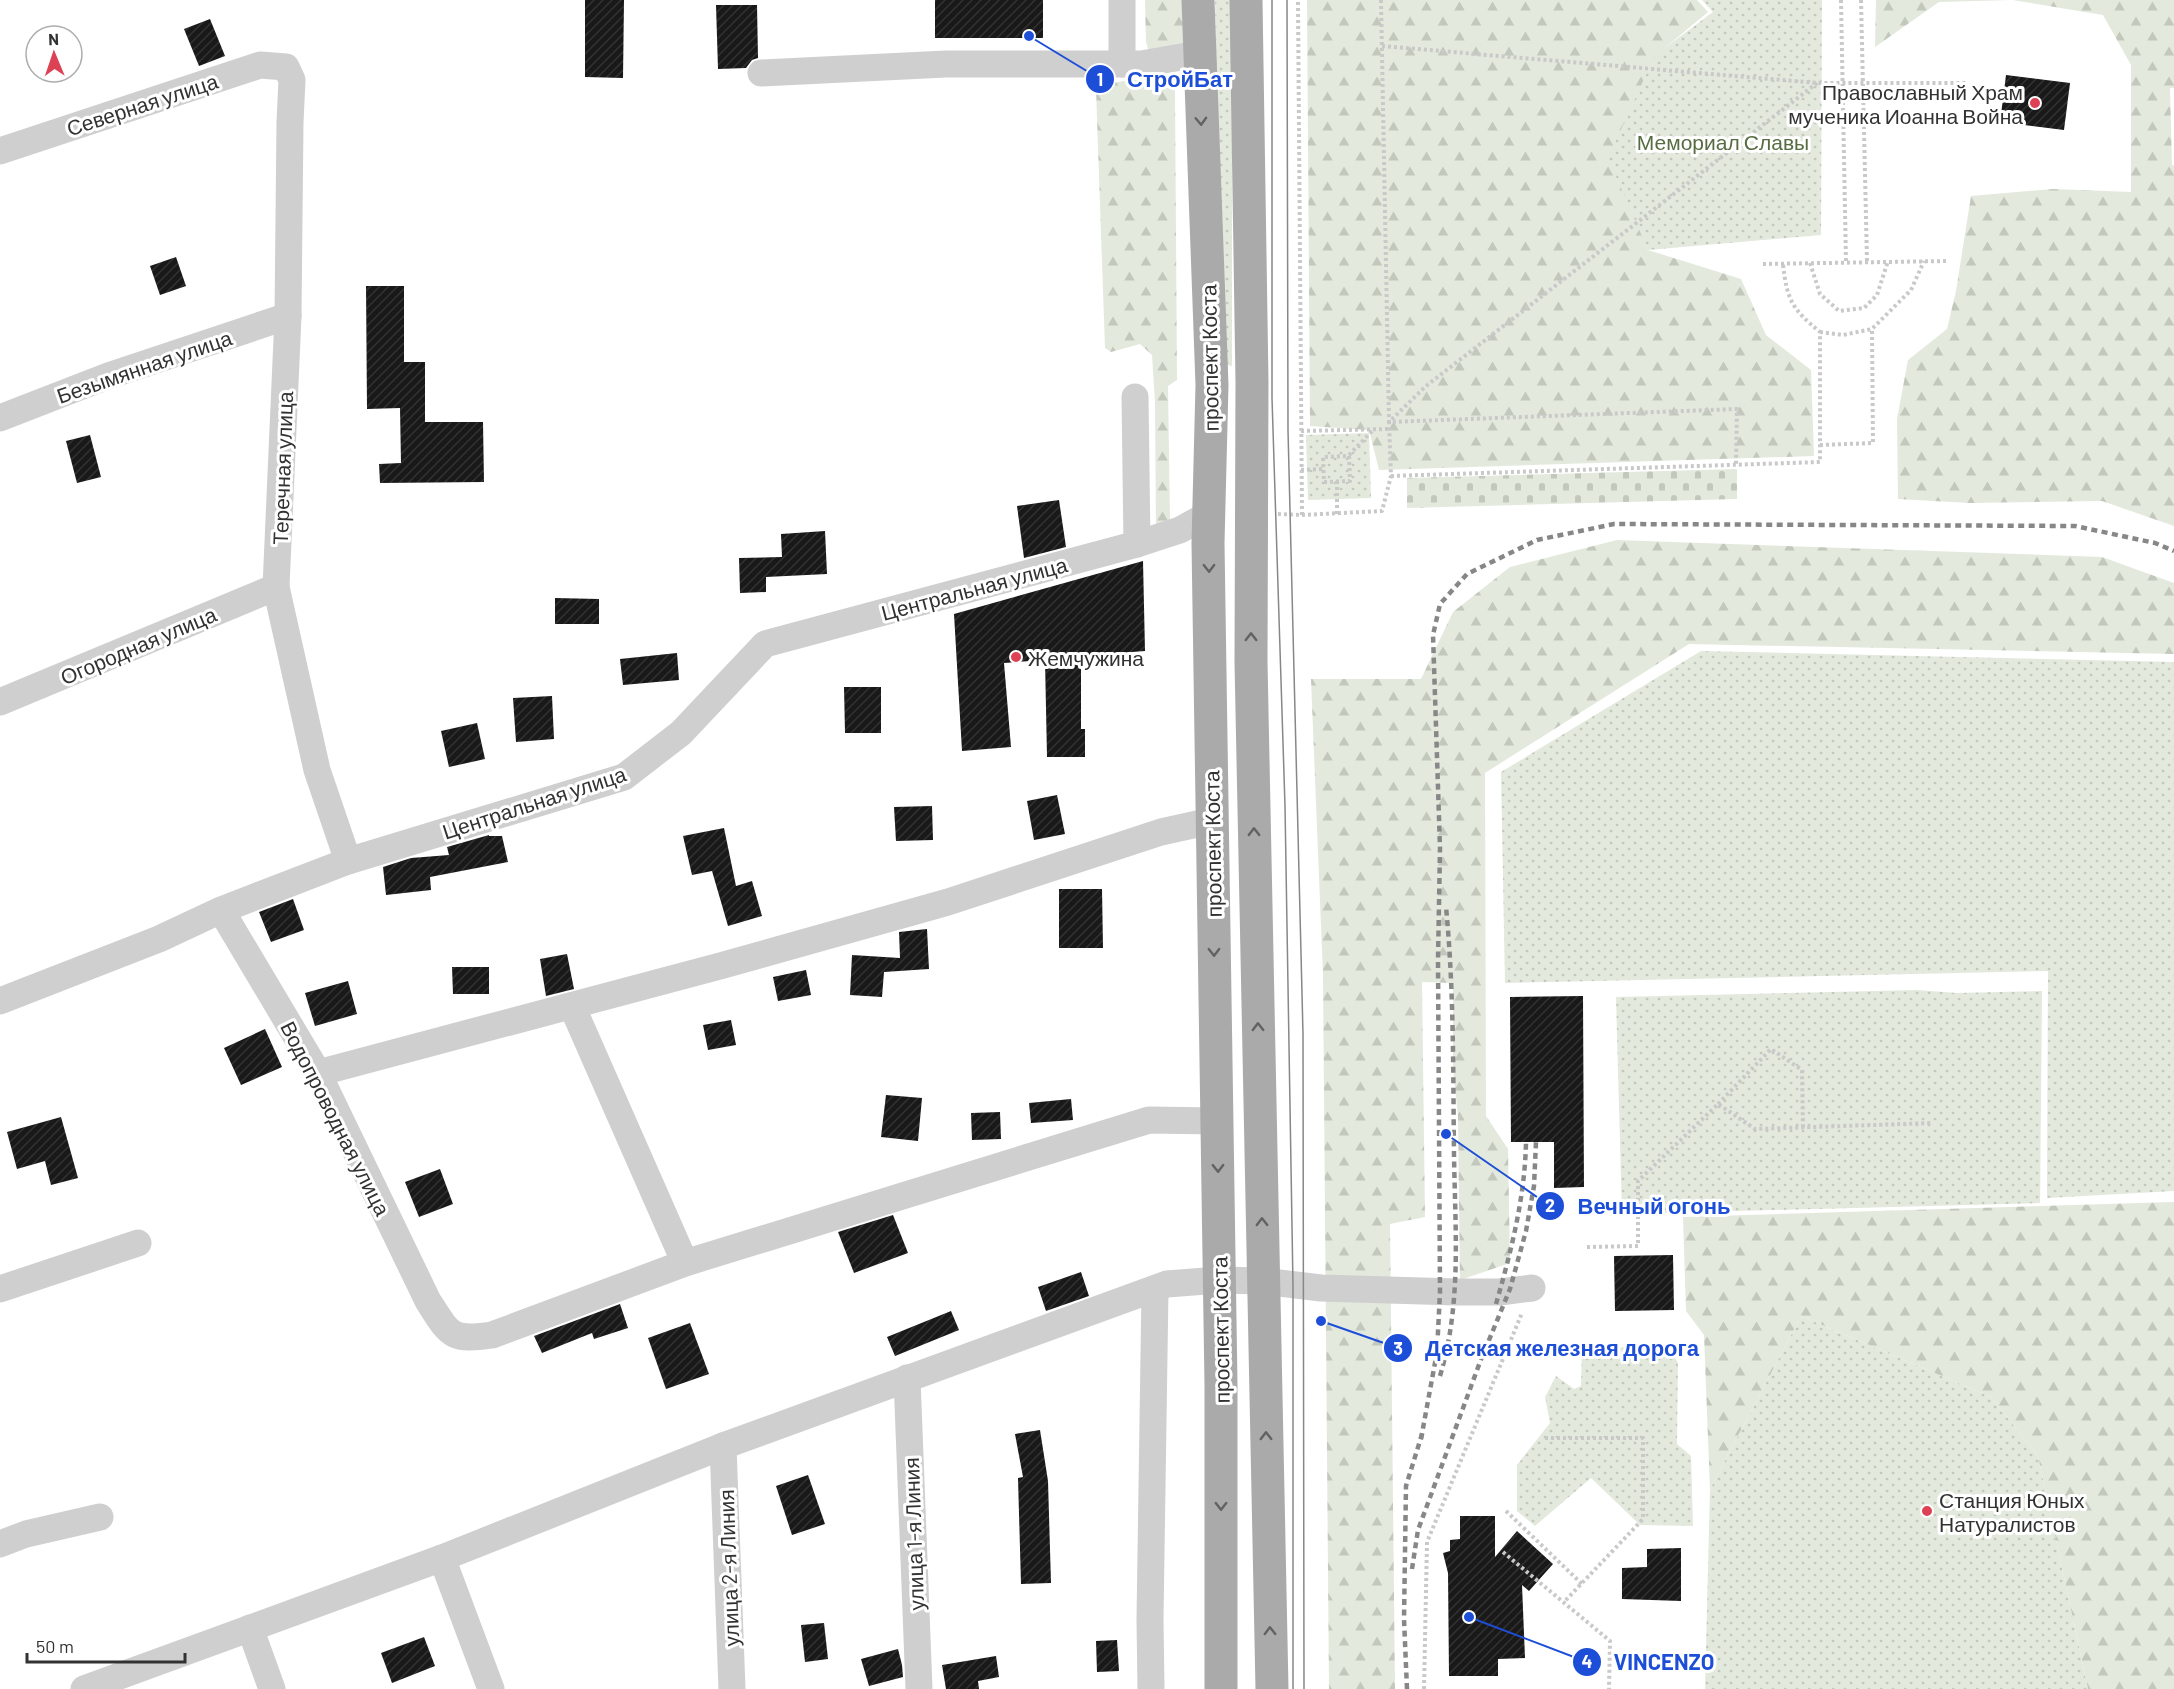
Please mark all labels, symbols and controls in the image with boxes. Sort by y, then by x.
north arrow [24,24,84,84]
text: N [48,29,59,48]
callout: СтройБат [1085,59,1245,99]
text: СтройБат [1127,65,1233,92]
street label: Северная улица [63,68,221,140]
text: 1 [1097,68,1103,90]
place label: Православный Храм мученика Иоанна Война [1788,79,2023,128]
marker: Православный Храм мученика Иоанна Война [2028,96,2042,110]
one-way arrow [1195,117,1208,126]
park label: Мемориал Славы [1637,129,1809,154]
street label: проспект Коста [1195,284,1223,432]
street label: Безымянная улица [53,324,235,408]
street label: Теречная улица [267,391,297,545]
street label: Центральная улица [878,551,1070,625]
one-way arrow [1202,564,1215,573]
street label: Огородная улица [56,601,220,689]
one-way arrow [1245,633,1257,642]
place label: Жемчужина [1028,645,1144,670]
marker: Жемчужина [1009,650,1023,664]
street label: Центральная улица [439,760,629,843]
street label: проспект Коста [1198,770,1226,918]
one-way arrow [1248,828,1261,837]
one-way arrow [1208,948,1220,957]
street label: Водопроводная улица [276,1017,396,1220]
one-way arrow [1252,1023,1264,1032]
one-way arrow [1212,1164,1224,1173]
callout: Вечный огонь [1535,1186,1742,1226]
text: Вечный огонь [1578,1192,1730,1218]
text: 2 [1545,1194,1555,1216]
one-way arrow [1256,1218,1268,1227]
street label: проспект Коста [1206,1256,1234,1404]
callout: Детская железная дорога [1383,1328,1711,1368]
text: Детская железная дорога [1425,1334,1700,1361]
text: 3 [1393,1337,1403,1359]
one-way arrow [1260,1431,1273,1440]
street label: улица 1-я Линия [898,1457,928,1611]
place label: Станция Юных Натуралистов [1939,1487,2085,1536]
street label: улица 2-я Линия [713,1489,743,1647]
one-way arrow [1215,1502,1227,1511]
marker: Станция Юных Натуралистов [1920,1504,1934,1518]
scale bar [27,1626,184,1664]
one-way arrow [1264,1626,1277,1635]
text: 50 m [36,1635,74,1657]
callout: VINCENZO [1572,1642,1727,1682]
text: VINCENZO [1614,1648,1714,1674]
text: 4 [1582,1650,1593,1672]

